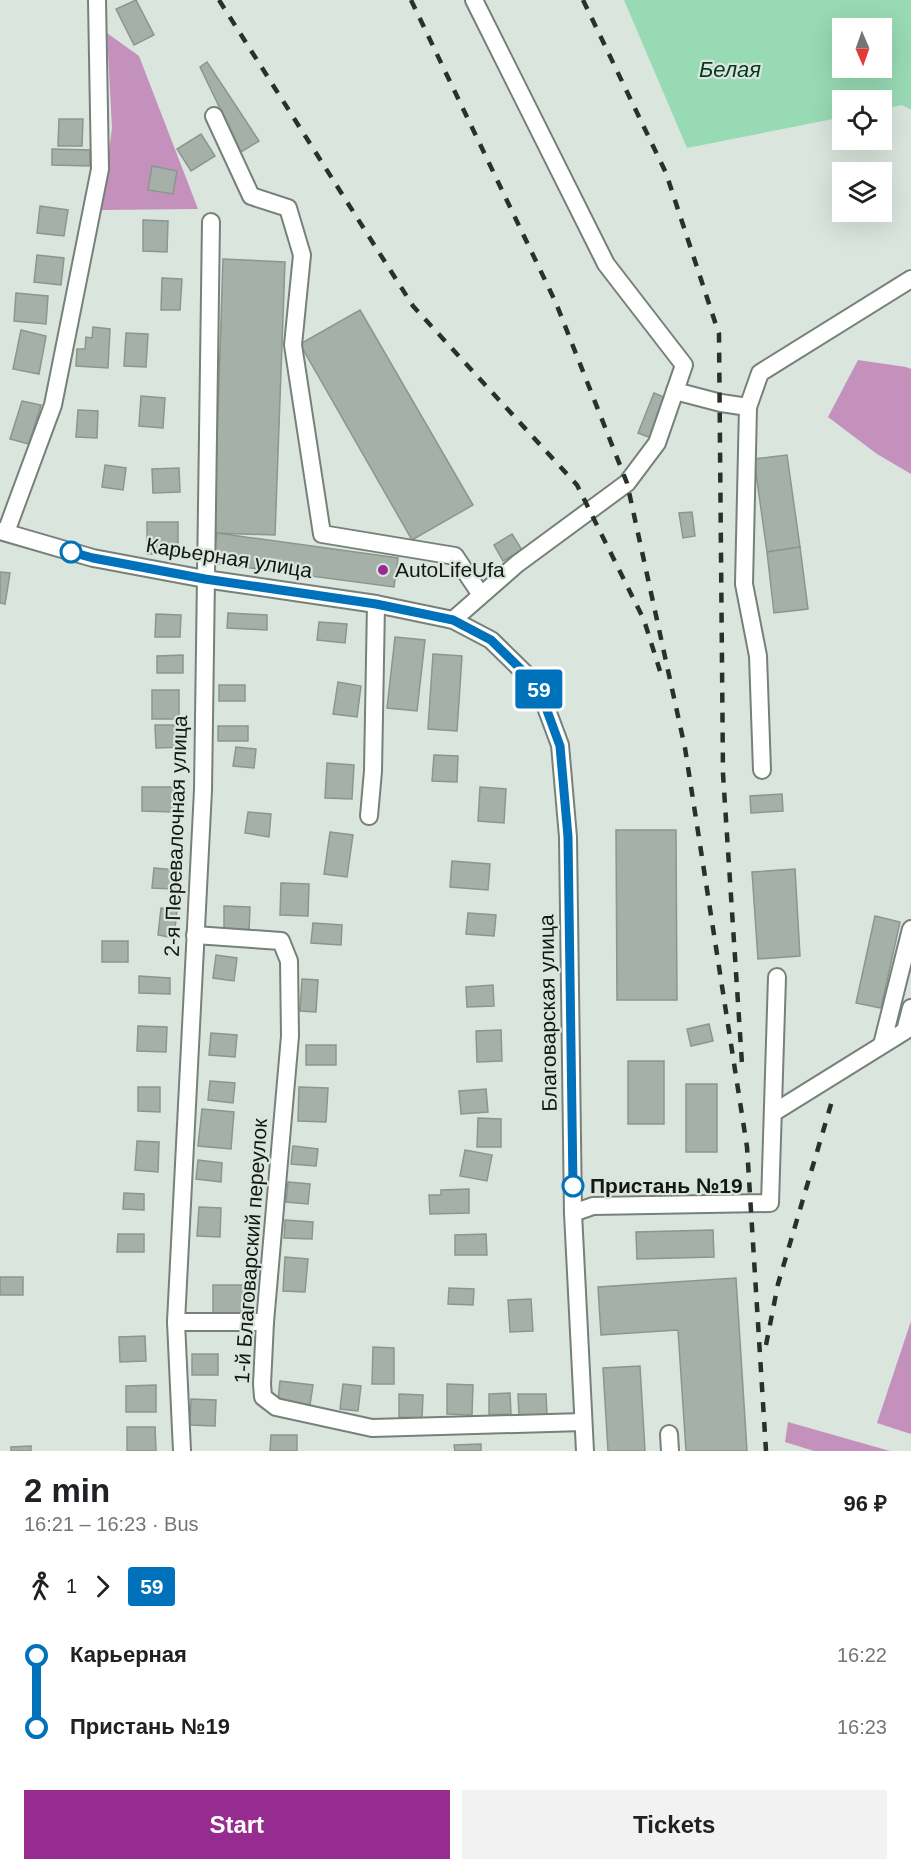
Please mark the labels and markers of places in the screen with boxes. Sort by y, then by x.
unlabelled marker [60,541,82,563]
place label: AutoLifeUfa [395,558,505,581]
marker: AutoLifeUfa [376,563,390,577]
place label: Пристань №19 [590,1174,743,1197]
marker: Пристань №19 [562,1175,584,1197]

